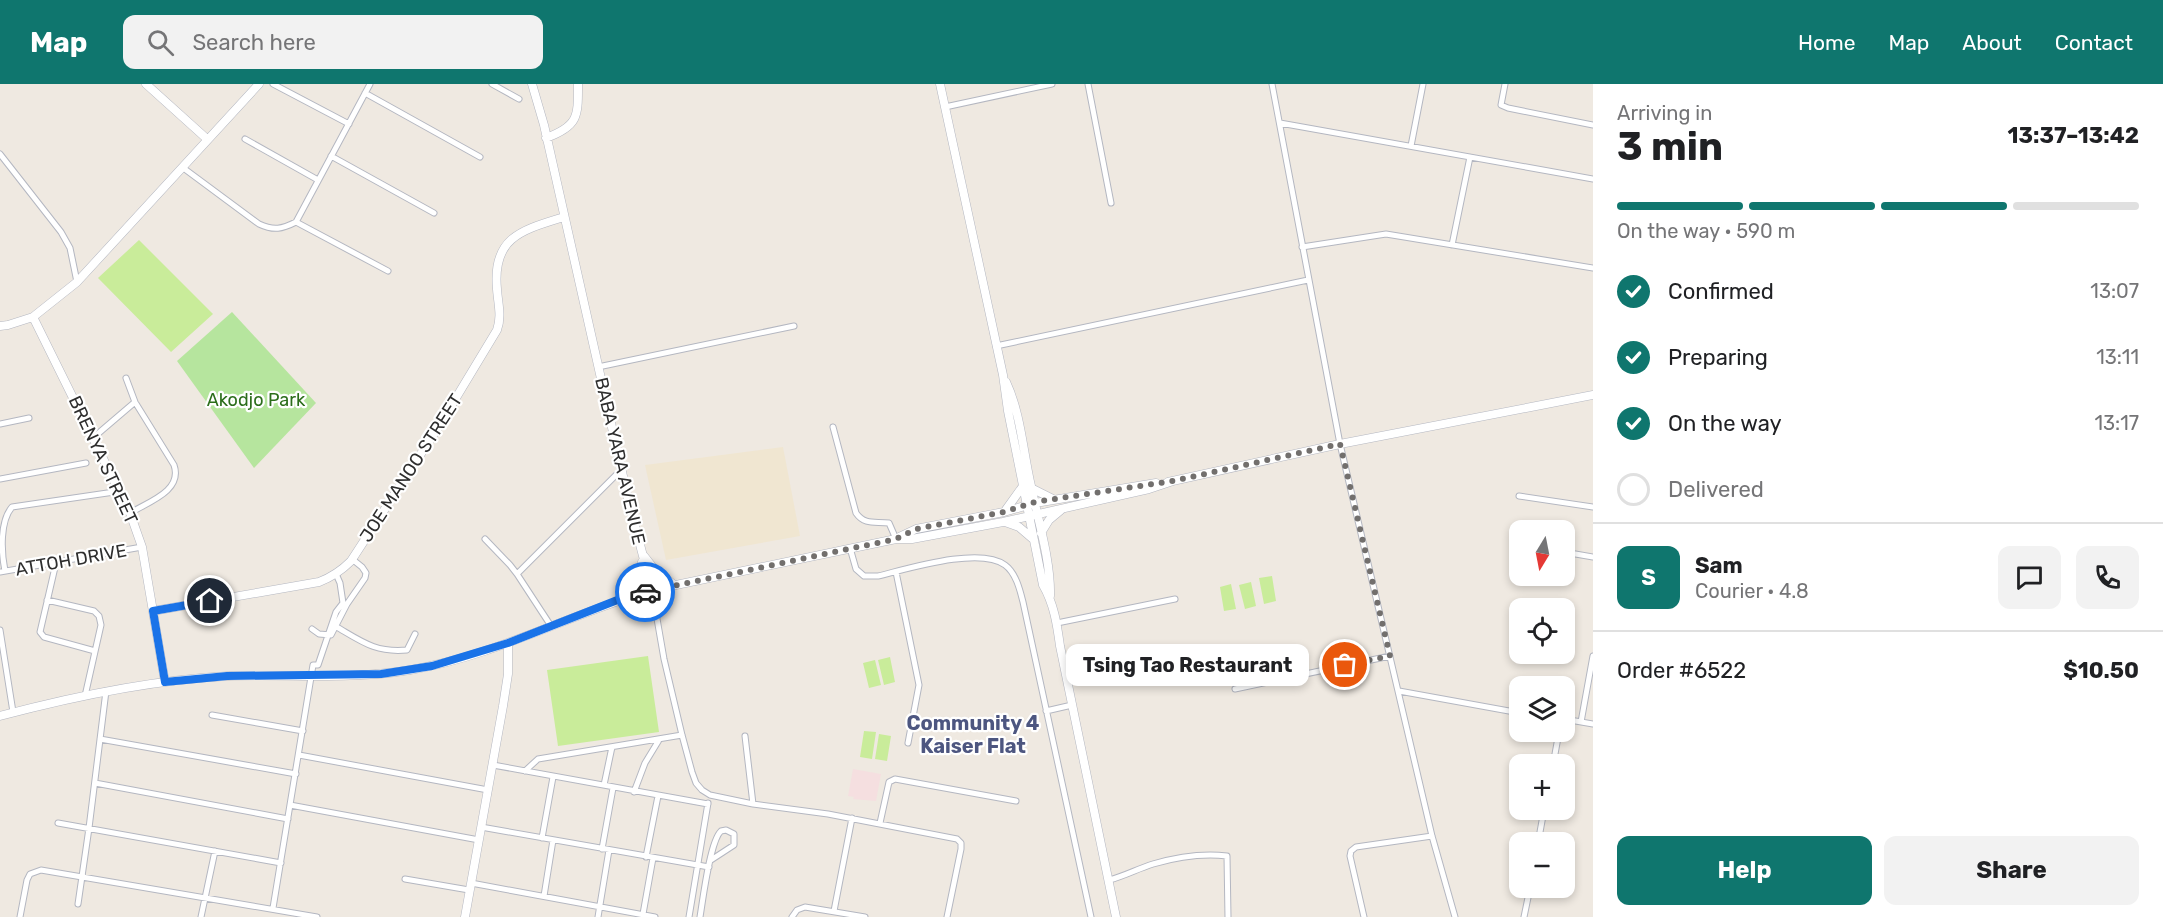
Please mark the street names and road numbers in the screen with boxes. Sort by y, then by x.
street label: BABA YARA AVENUE [590,375,650,547]
street label: JOE MANOO STREET [355,390,467,546]
street label: BRENYA STREET [64,392,142,528]
street label: ATTOH DRIVE [14,539,128,581]

